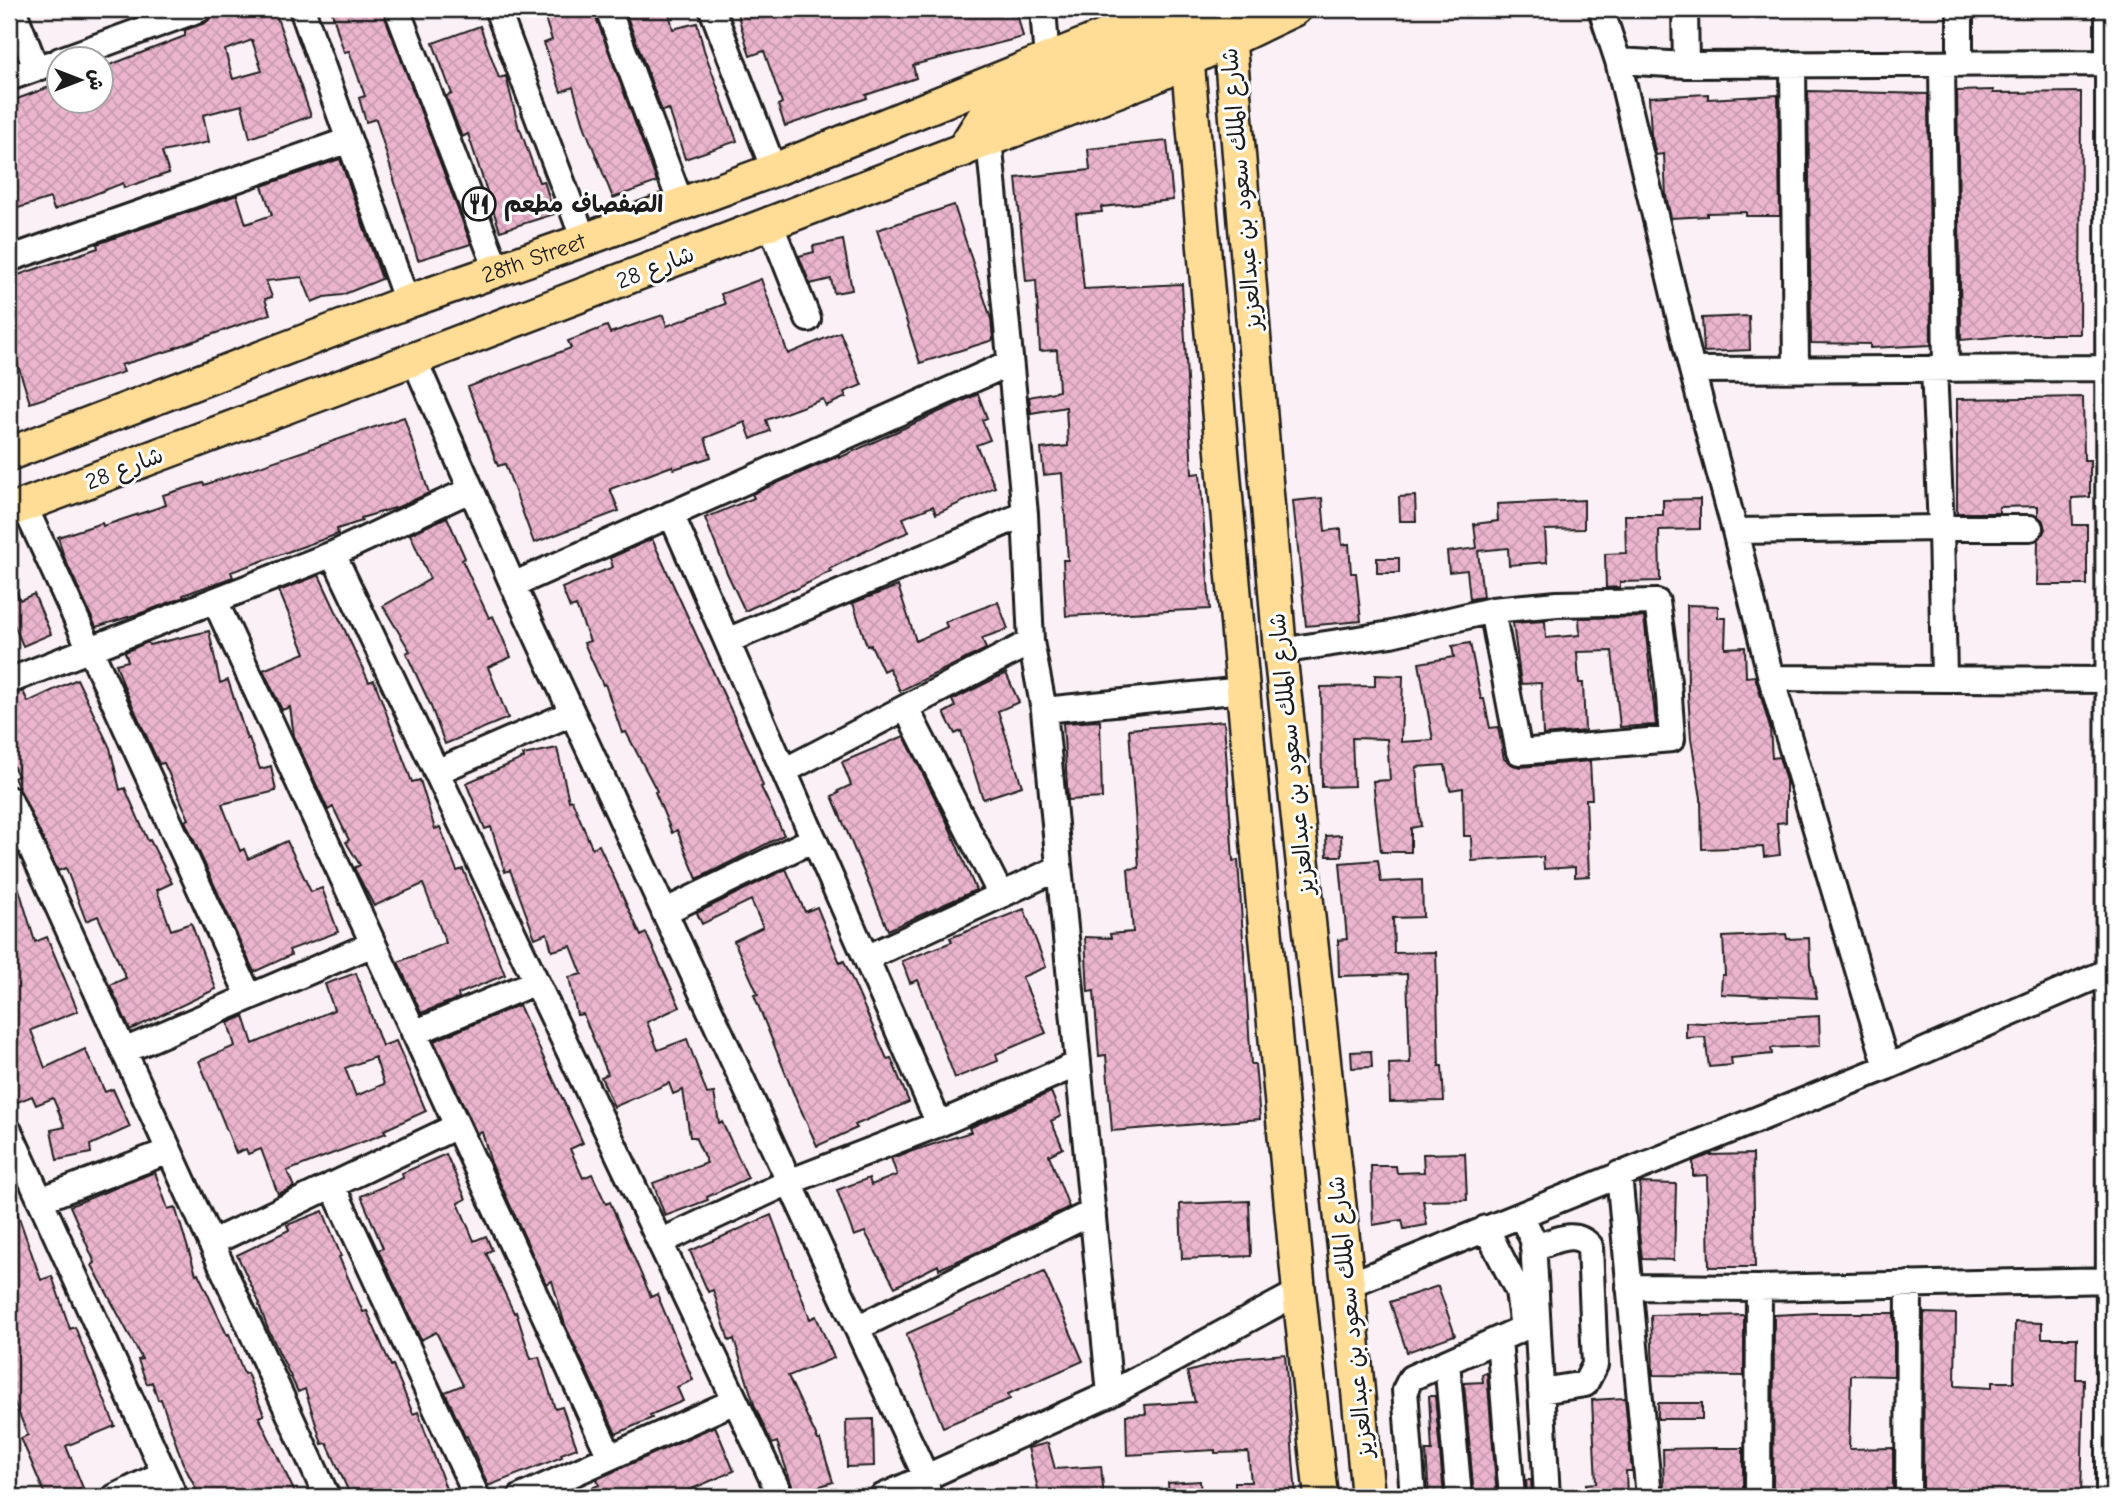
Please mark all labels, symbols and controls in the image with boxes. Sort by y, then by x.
north arrow [46,46,116,116]
street label: شارع الملك سعود بن عبدالعزيز [1216,47,1269,333]
text: ش [85,70,107,91]
restaurant icon: الصفصاف مطعم [460,185,498,223]
place label: الصفصاف مطعم [504,191,663,222]
street label: 28th Street [478,227,590,289]
street label: شارع 28 [612,240,699,297]
street label: شارع 28 [81,441,168,498]
street label: شارع الملك سعود بن عبدالعزيز [1263,611,1322,898]
street label: شارع الملك سعود بن عبدالعزيز [1322,1174,1381,1461]

